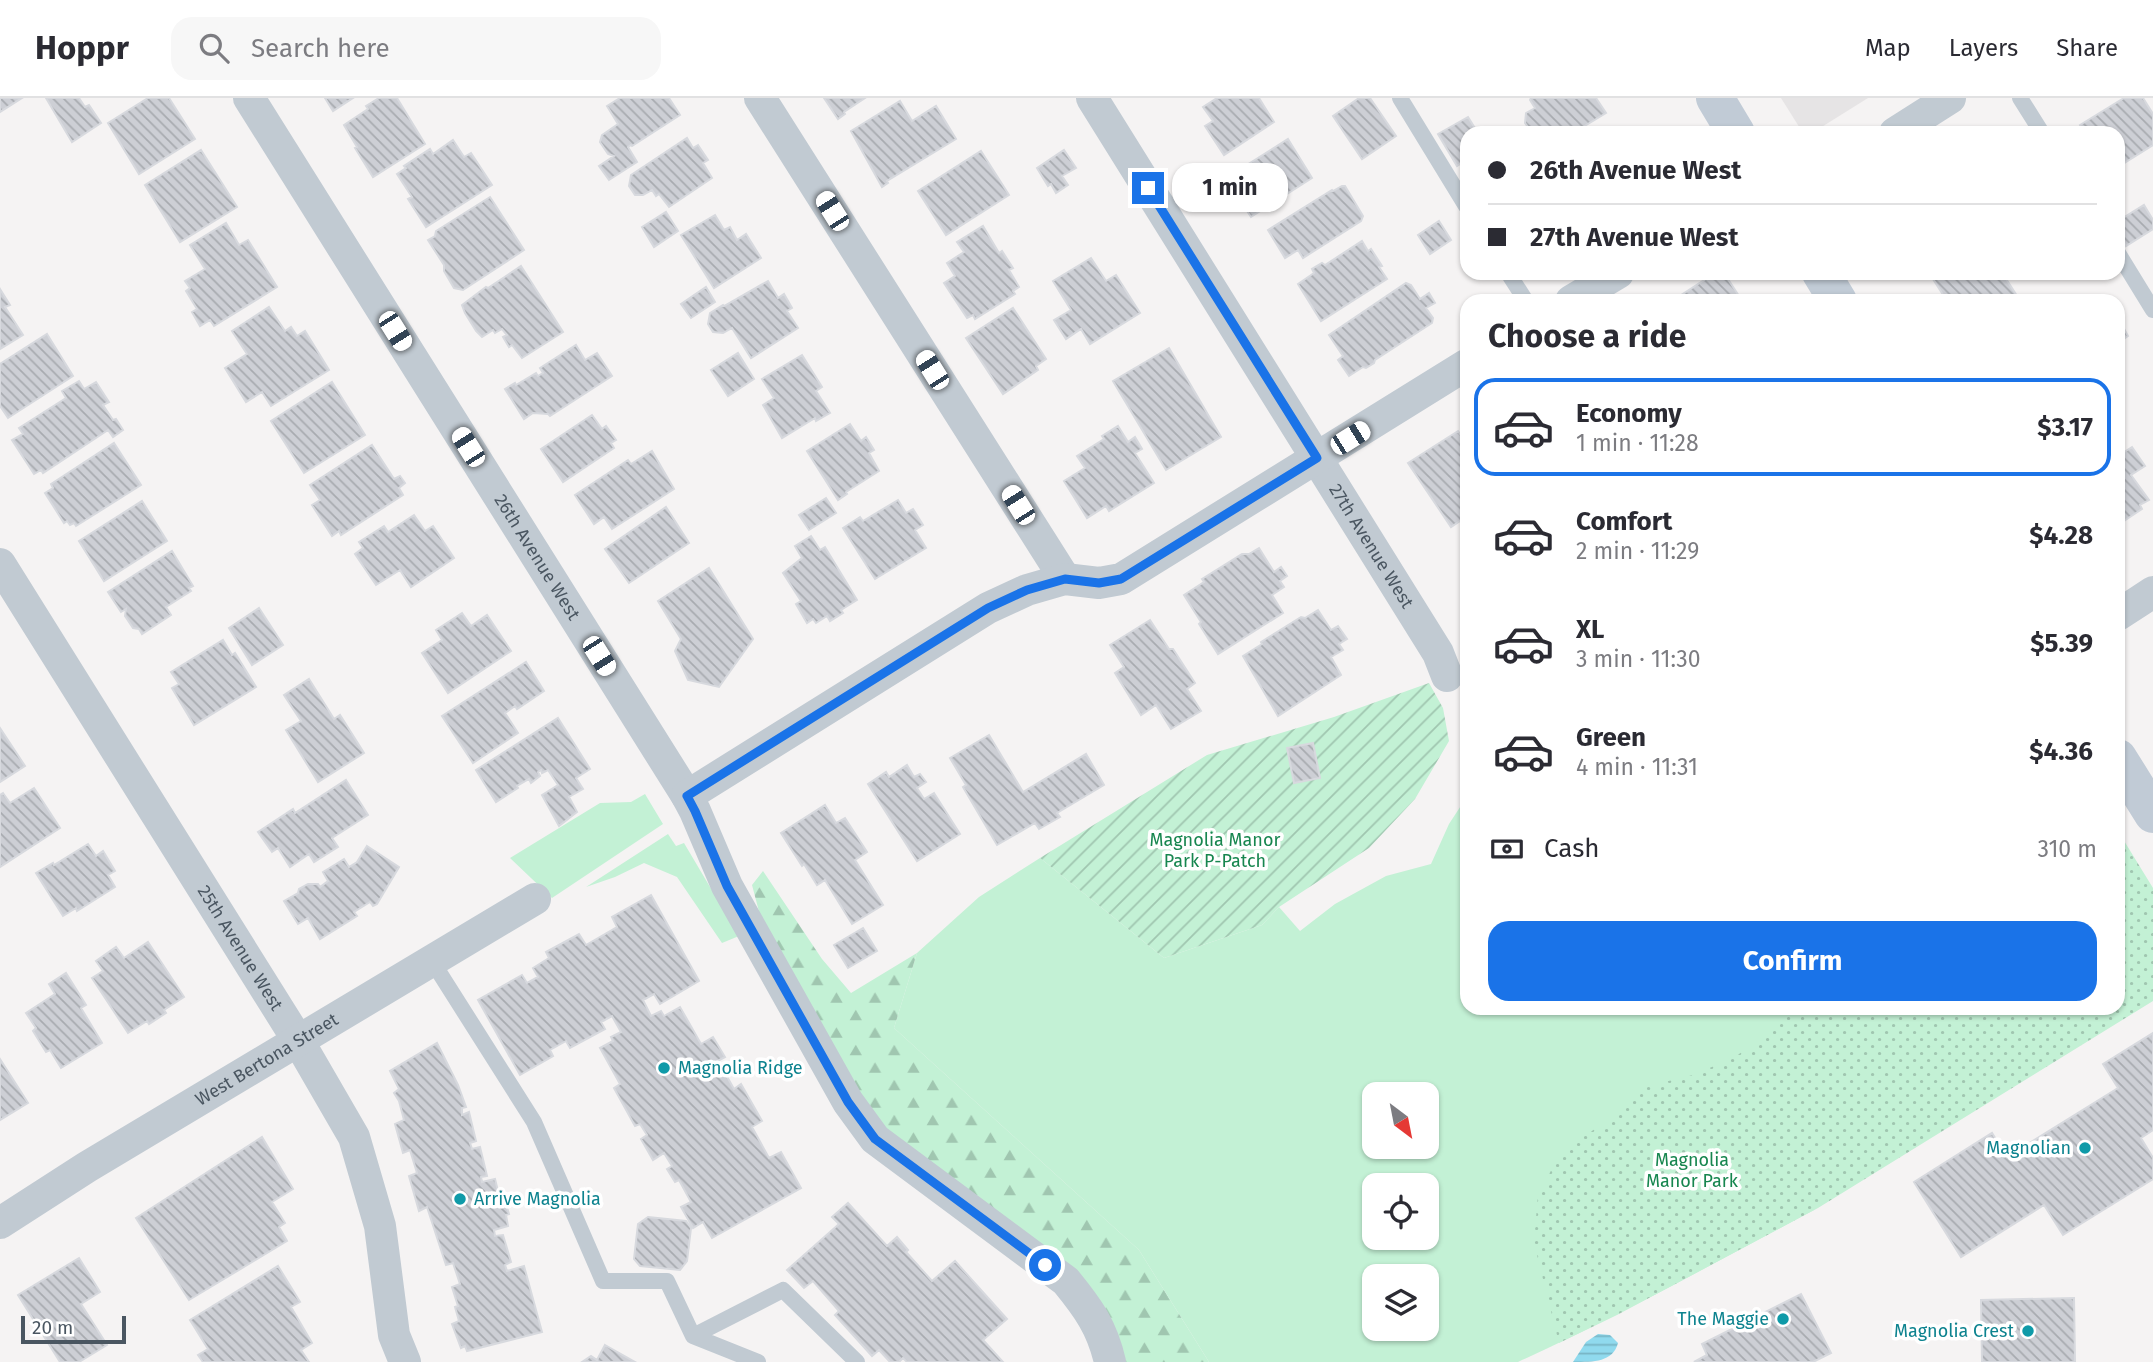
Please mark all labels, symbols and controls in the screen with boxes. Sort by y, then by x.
search box [171,17,661,80]
text: Hoppr [35,28,129,68]
icon: search [195,29,233,67]
text: Search here [251,33,390,64]
text: Map [1865,34,1911,62]
text: Layers [1949,34,2018,62]
text: Share [2056,34,2118,62]
text: 26th Avenue West [1530,155,1741,186]
callout: 1 min [1172,164,1288,212]
route end [1132,172,1164,204]
text: 1 min [1202,173,1258,201]
car [812,188,853,234]
text: 27th Avenue West [1530,222,1738,253]
car [375,308,416,354]
text: Choose a ride [1488,317,1686,355]
car [912,347,953,393]
icon: car [1492,396,1555,459]
text: Economy [1576,398,1682,429]
text: $3.17 [2037,412,2093,443]
car [1327,418,1374,458]
car [448,424,489,470]
text: 1 min · 11:28 [1576,429,1699,457]
street label: 27th Avenue West [1324,480,1419,613]
car [998,482,1039,528]
street label: 26th Avenue West [489,490,585,625]
icon: car [1492,504,1555,567]
text: Comfort [1576,506,1672,537]
text: $4.28 [2029,520,2093,551]
text: 2 min · 11:29 [1576,537,1699,565]
icon: car [1492,612,1555,675]
text: XL [1576,614,1604,645]
text: $5.39 [2030,628,2093,659]
car [579,633,620,679]
text: 3 min · 11:30 [1576,645,1701,673]
icon: car [1492,720,1555,783]
text: Green [1576,722,1646,753]
text: $4.36 [2029,736,2093,767]
text: 4 min · 11:31 [1576,753,1698,781]
park label: Magnolia Manor Park P-Patch [1150,829,1280,872]
icon: cash [1488,830,1526,868]
text: Cash [1544,833,1600,864]
text: 310 m [2037,835,2097,863]
street label: 25th Avenue West [193,881,288,1015]
button: Confirm [1488,921,2097,1001]
street label: West Bertona Street [191,1008,343,1111]
place label: Magnolia Ridge [678,1057,803,1079]
marker: Magnolia Ridge [656,1060,672,1076]
north arrow [1362,1082,1438,1158]
map controls [1362,1082,1439,1341]
place label: Magnolian [1986,1137,2071,1159]
marker: Magnolian [2077,1140,2093,1156]
park label: Magnolia Manor Park [1646,1149,1739,1192]
button: locate [1362,1173,1439,1250]
place label: Arrive Magnolia [474,1188,601,1210]
marker: Arrive Magnolia [452,1191,468,1207]
route start [1029,1249,1061,1281]
button: layers [1362,1264,1439,1341]
place label: The Maggie [1677,1308,1769,1330]
marker: The Maggie [1775,1311,1791,1327]
scale bar [21,1313,126,1345]
text: 20 m [32,1316,73,1339]
place label: Magnolia Crest [1894,1320,2014,1342]
marker: Magnolia Crest [2020,1323,2036,1339]

